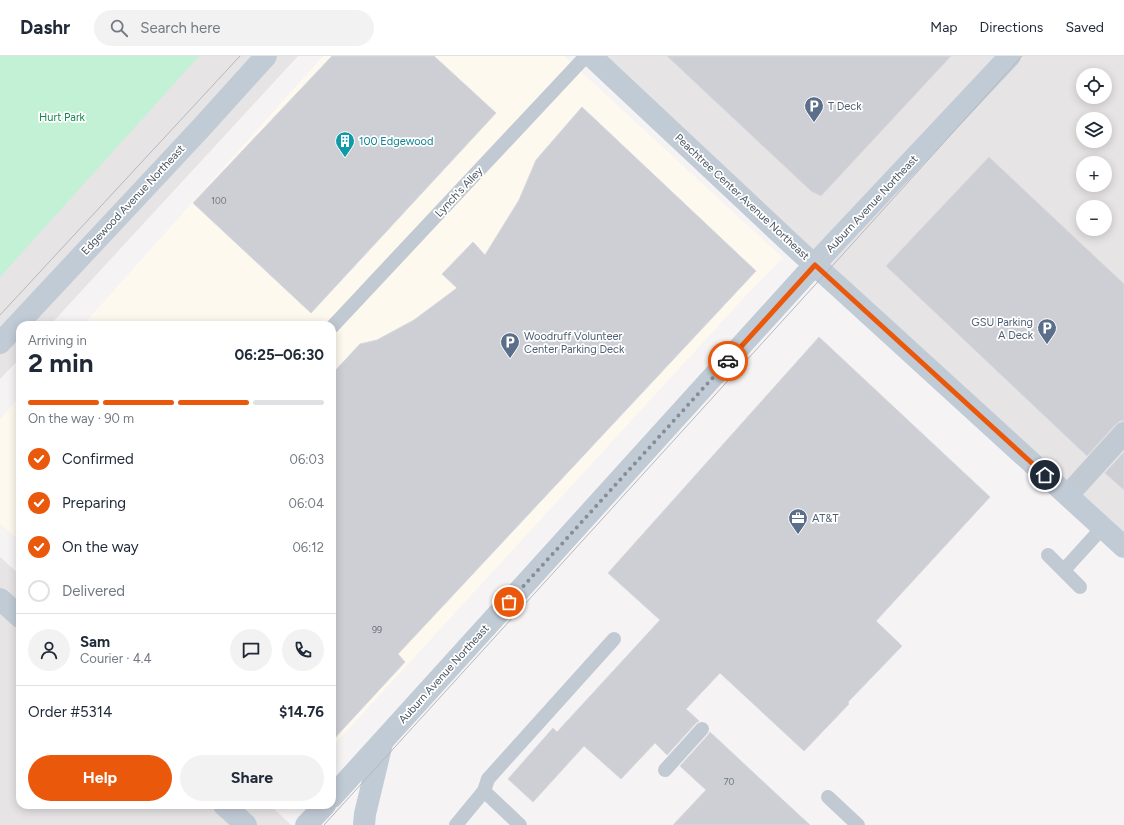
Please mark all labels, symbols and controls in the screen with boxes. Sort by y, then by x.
search box [94,10,374,46]
text: Dashr [20,16,70,39]
icon: search [108,17,130,39]
text: Search here [140,19,220,37]
text: Map [930,19,958,36]
text: Directions [980,19,1043,36]
text: Saved [1065,19,1104,36]
map controls [1076,68,1112,236]
button: locate [1076,68,1112,104]
parking icon: T Deck [803,95,825,123]
place label: T Deck [828,100,862,113]
park label: Hurt Park [39,111,86,124]
button: layers [1076,112,1112,148]
building icon: 100 Edgewood [334,130,356,158]
street label: Peachtree Center Avenue Northeast [672,131,812,263]
place label: 100 Edgewood [359,135,433,148]
street label: Edgewood Avenue Northeast [79,142,187,258]
street label: Auburn Avenue Northeast [823,153,921,255]
button: + [1076,156,1112,192]
street label: Lynch's Alley [433,164,486,220]
house number: 100 [211,195,227,206]
button: − [1076,200,1112,236]
place label: GSU Parking A Deck [971,316,1034,342]
parking icon: GSU Parking A Deck [1036,317,1058,345]
place label: Woodruff Volunteer Center Parking Deck [524,330,625,356]
parking icon: Woodruff Volunteer Center Parking Deck [499,331,521,359]
text: Arriving in [28,333,87,348]
courier [708,341,748,381]
text: 06:25–06:30 [234,346,324,364]
text: 2 min [28,347,94,379]
icon: car [717,350,739,372]
text: On the way · 90 m [28,411,134,426]
icon: check [28,448,50,470]
text: Confirmed [62,450,134,468]
text: 06:03 [290,452,324,467]
pin [1028,458,1062,492]
icon: home [1034,464,1056,486]
icon: check [28,492,50,514]
text: Preparing [62,494,126,512]
text: 06:04 [289,496,324,511]
office icon: AT&T [787,507,809,535]
place label: AT&T [812,512,839,525]
icon: check [28,536,50,558]
text: On the way [62,538,139,556]
text: 06:12 [292,540,324,555]
text: Delivered [62,582,125,600]
pin [492,585,526,619]
icon: bag [498,591,520,613]
street label: Auburn Avenue Northeast [396,622,492,726]
house number: 99 [372,624,382,635]
button: person [28,629,70,671]
button: chat [230,629,272,671]
button: phone [282,629,324,671]
text: Sam [80,633,110,651]
text: Courier · 4.4 [80,651,152,666]
text: Order #5314 [28,703,112,721]
text: $14.76 [279,703,324,721]
button: Help [28,755,172,801]
button: Share [180,755,324,801]
house number: 70 [724,776,735,787]

